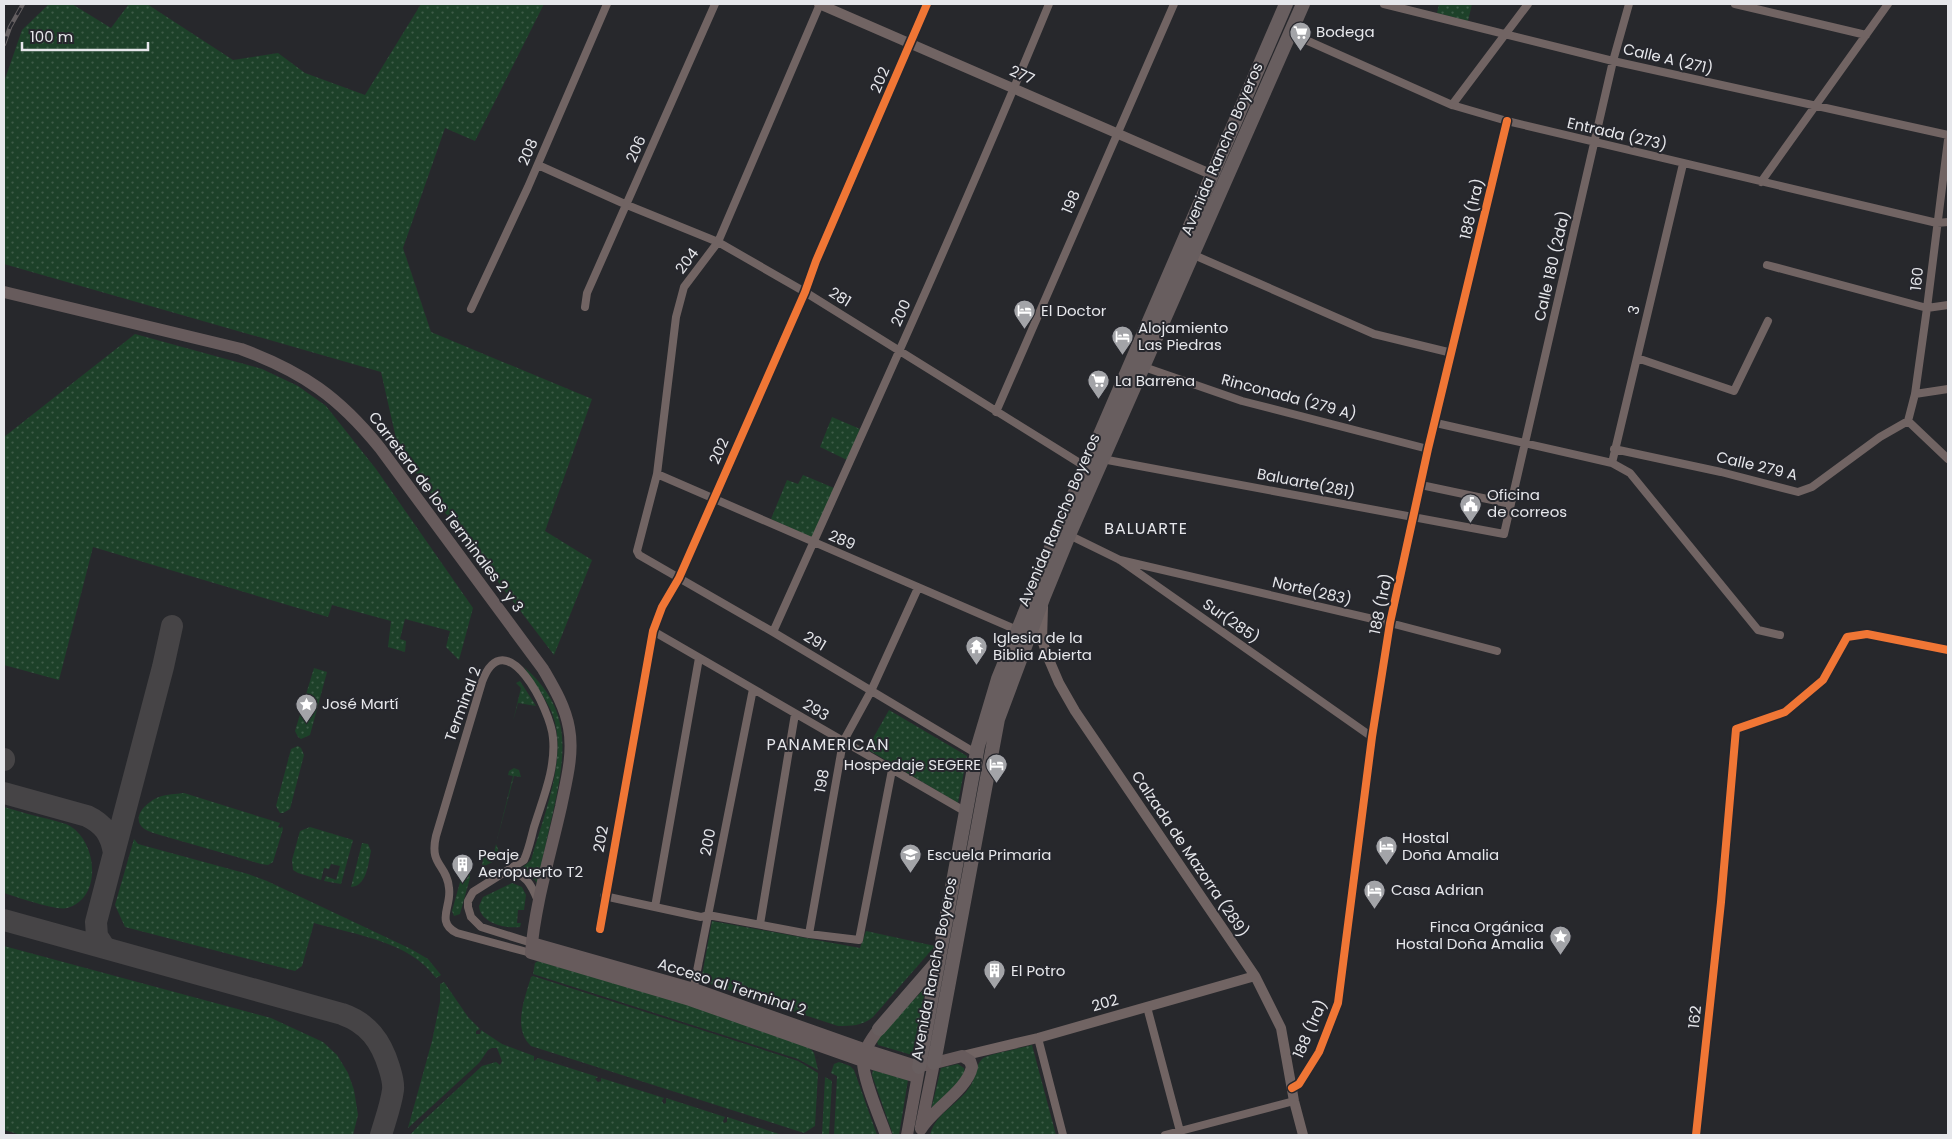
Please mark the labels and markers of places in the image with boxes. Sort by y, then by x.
supermarket icon: Bodega [1288,20,1312,51]
place label: Bodega [1316,21,1375,42]
hotel icon: El Doctor [1013,299,1037,330]
place label: El Doctor [1041,300,1107,321]
place label: Alojamiento Las Piedras [1138,317,1228,355]
hotel icon: Alojamiento Las Piedras [1110,325,1134,356]
supermarket icon: La Barrena [1087,369,1111,400]
place label: La Barrena [1115,370,1195,391]
place label: Oficina de correos [1487,484,1567,522]
public building icon: Oficina de correos [1459,492,1483,523]
place label: Iglesia de la Biblia Abierta [993,627,1092,665]
temple icon: Iglesia de la Biblia Abierta [965,635,989,666]
place icon: José Martí [294,692,318,723]
place label: José Martí [322,693,399,714]
hotel icon: Hospedaje SEGERE [985,753,1009,784]
place label: Hospedaje SEGERE [844,754,981,775]
place label: Hostal Doña Amalia [1402,827,1499,865]
hotel icon: Hostal Doña Amalia [1374,835,1398,866]
school or university icon: Escuela Primaria [899,843,923,874]
place label: Peaje Aeropuerto T2 [478,844,583,882]
place label: Escuela Primaria [927,844,1051,865]
building icon: Peaje Aeropuerto T2 [450,852,474,883]
hotel icon: Casa Adrian [1363,878,1387,909]
place label: Casa Adrian [1391,879,1484,900]
place label: Finca Orgánica Hostal Doña Amalia [1396,916,1544,954]
place icon: Finca Orgánica Hostal Doña Amalia [1548,924,1572,955]
building icon: El Potro [983,959,1007,990]
place label: El Potro [1011,960,1065,981]

